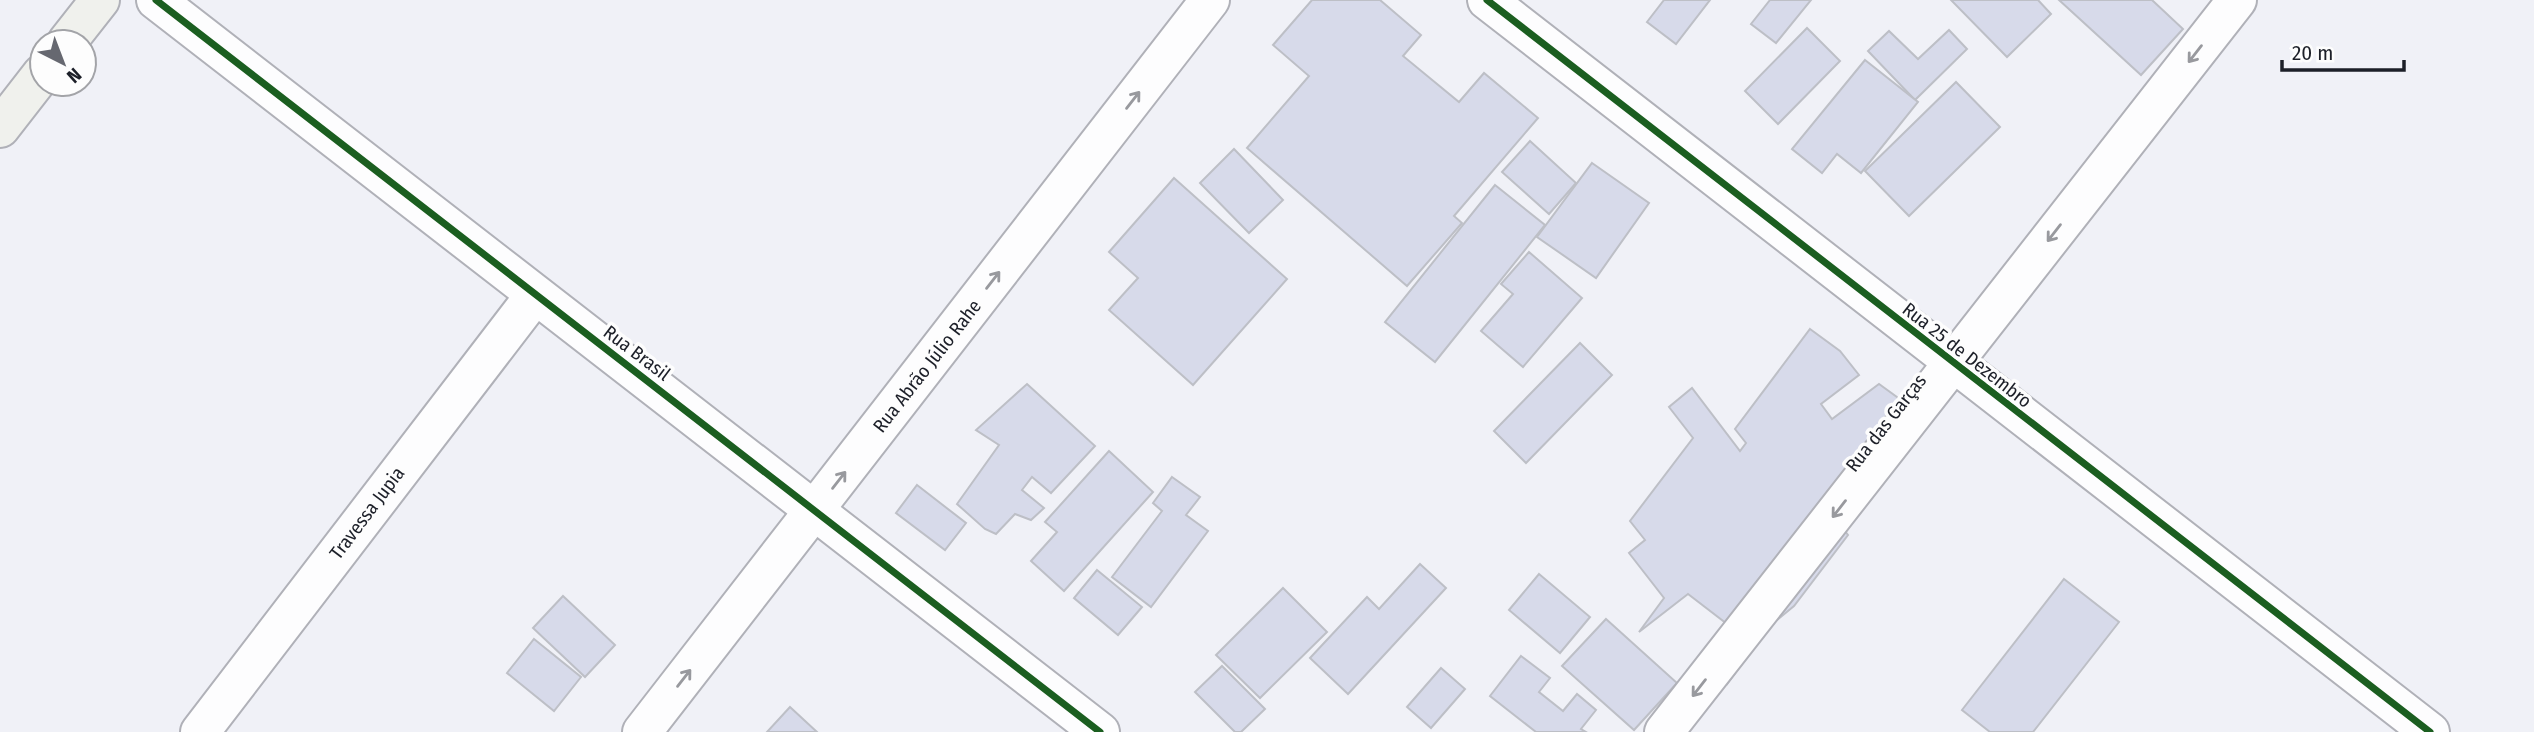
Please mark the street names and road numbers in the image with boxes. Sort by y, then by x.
street label: Rua Abrão Júlio Rahe [868,295,986,437]
street label: Rua 25 de Dezembro [1898,297,2036,413]
street label: Rua Brasil [599,320,675,386]
street label: Rua das Garças [1841,370,1931,476]
street label: Travessa Jupia [325,462,409,564]

